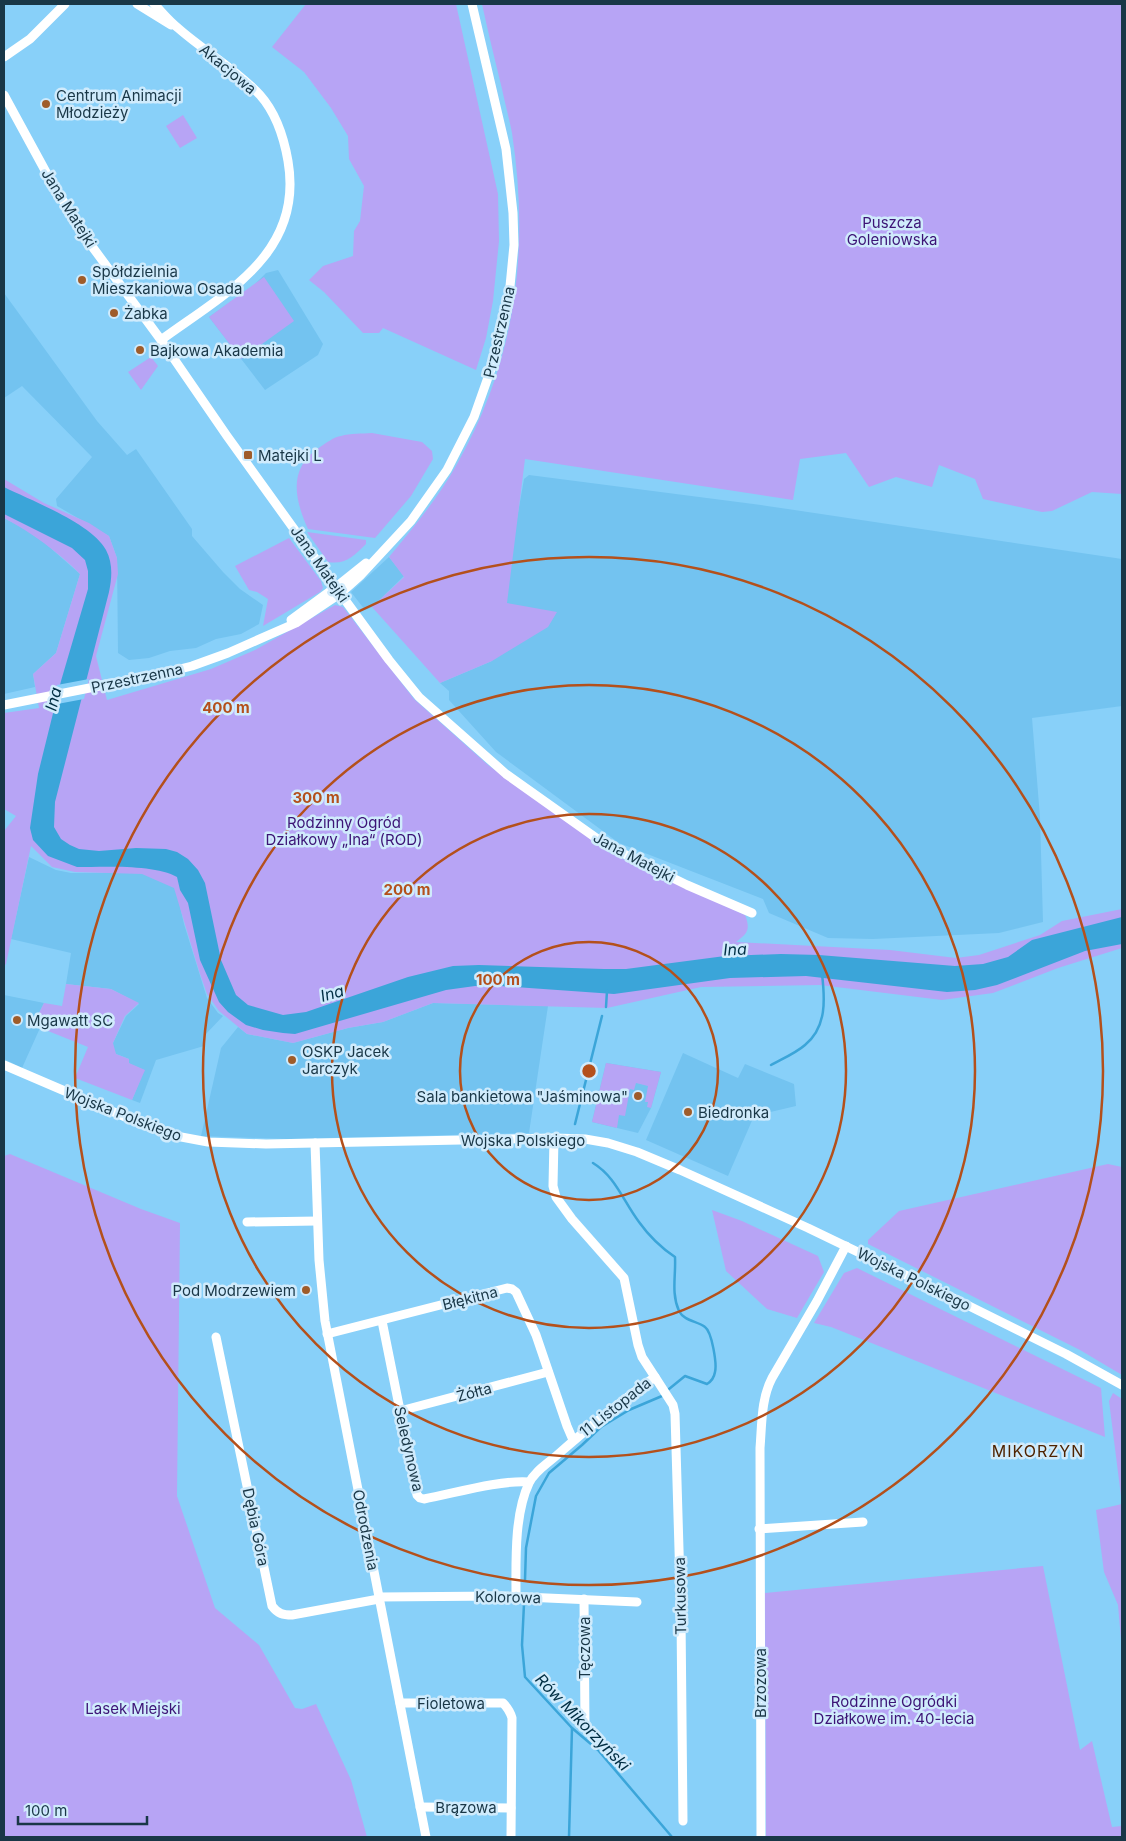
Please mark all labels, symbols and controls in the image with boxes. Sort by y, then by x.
street label: Akacjowa [196,40,260,98]
place label: Centrum Animacji Młodzieży [56,86,182,122]
marker: Centrum Animacji Młodzieży [40,98,52,110]
street label: Jana Matejki [37,165,101,251]
park label: Puszcza Goleniowska [847,213,937,249]
place label: Spółdzielnia Mieszkaniowa Osada [92,262,242,298]
marker: Spółdzielnia Mieszkaniowa Osada [76,274,88,286]
street label: Przestrzenna [479,284,519,380]
place label: Żabka [124,304,168,323]
marker: Żabka [108,307,120,319]
place label: Bajkowa Akademia [150,341,284,360]
marker: Bajkowa Akademia [134,344,146,356]
place label: Matejki L [258,446,322,465]
marker: Matejki L [242,449,254,461]
street label: Jana Matejki [287,522,353,606]
street label: Przestrzenna [89,659,185,697]
water label: Ina [40,685,66,713]
text: 400 m [202,698,250,717]
text: 300 m [292,788,340,807]
park label: Rodzinny Ogród Działkowy „Ina“ (ROD) [265,813,423,849]
street label: Jana Matejki [590,828,678,886]
text: 200 m [384,880,430,899]
water label: Ina [723,938,747,960]
text: 100 m [476,970,520,989]
water label: Ina [318,980,346,1006]
place label: Mgawatt SC [27,1011,113,1030]
marker: Mgawatt SC [11,1014,23,1026]
place label: OSKP Jacek Jarczyk [302,1042,390,1078]
marker: OSKP Jacek Jarczyk [286,1054,298,1066]
centre of rings [580,1062,598,1080]
street label: Wojska Polskiego [62,1083,184,1145]
place label: Sala bankietowa "Jaśminowa" [417,1087,628,1106]
marker: Sala bankietowa "Jaśminowa" [632,1090,644,1102]
place label: Biedronka [698,1103,769,1122]
marker: Biedronka [682,1106,694,1118]
street label: Wojska Polskiego [461,1131,585,1150]
street label: Wojska Polskiego [854,1243,974,1315]
place label: Pod Modrzewiem [172,1281,296,1300]
street label: Błękitna [440,1282,500,1314]
marker: Pod Modrzewiem [300,1284,312,1296]
street label: 11 Listopada [575,1373,655,1441]
street label: Żółta [454,1378,494,1406]
street label: Seledynowa [390,1405,428,1493]
district label: MIKORZYN [992,1441,1084,1461]
street label: Dębia Góra [238,1486,274,1568]
street label: Odrodzenia [349,1488,383,1572]
street label: Turkusowa [670,1557,690,1635]
street label: Kolorowa [475,1587,541,1607]
street label: Tęczowa [575,1616,594,1680]
street label: Brzozowa [751,1648,770,1718]
water label: Rów Mikorzyński [531,1669,635,1776]
park label: Rodzinne Ogródki Działkowe im. 40-lecia [814,1692,974,1728]
street label: Fioletowa [417,1694,485,1713]
park label: Lasek Miejski [85,1699,181,1718]
scale bar [18,1794,146,1826]
street label: Brązowa [435,1798,497,1817]
text: 100 m [25,1801,67,1820]

